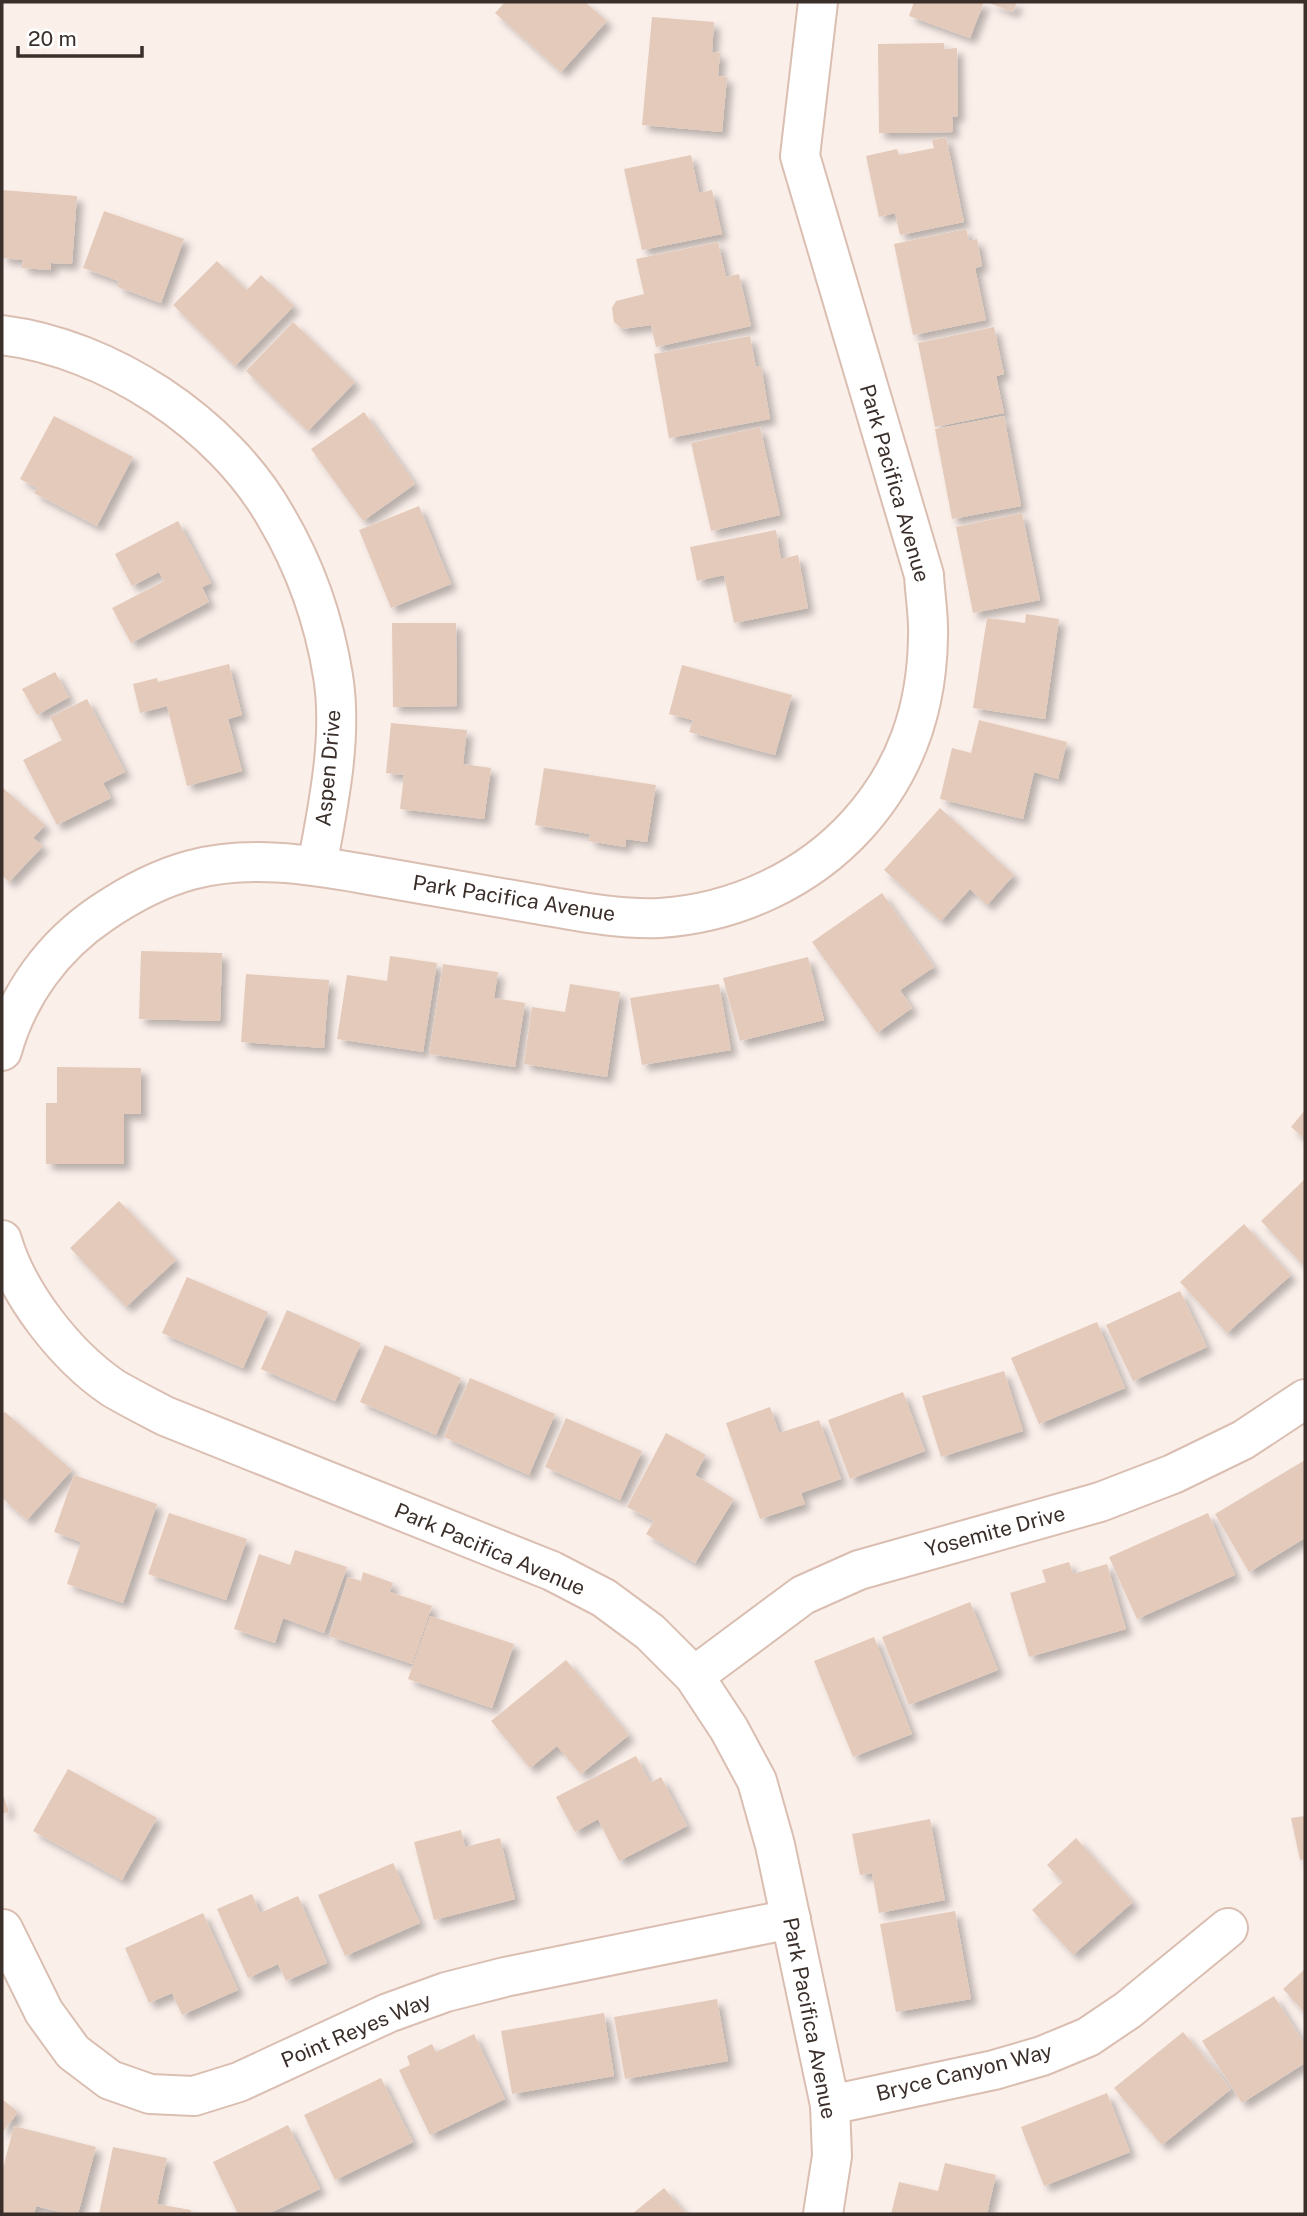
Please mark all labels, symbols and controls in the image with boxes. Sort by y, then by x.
scale bar [18,14,142,58]
text: 20 m [28,26,77,51]
street label: Park Pacifica Avenue [855,381,935,585]
street label: Aspen Drive [310,709,346,827]
street label: Park Pacifica Avenue [411,870,617,926]
street label: Park Pacifica Avenue [391,1497,589,1601]
street label: Yosemite Drive [922,1500,1068,1562]
street label: Park Pacifica Avenue [778,1915,842,2121]
street label: Point Reyes Way [277,1987,435,2073]
street label: Bryce Canyon Way [873,2038,1055,2106]

